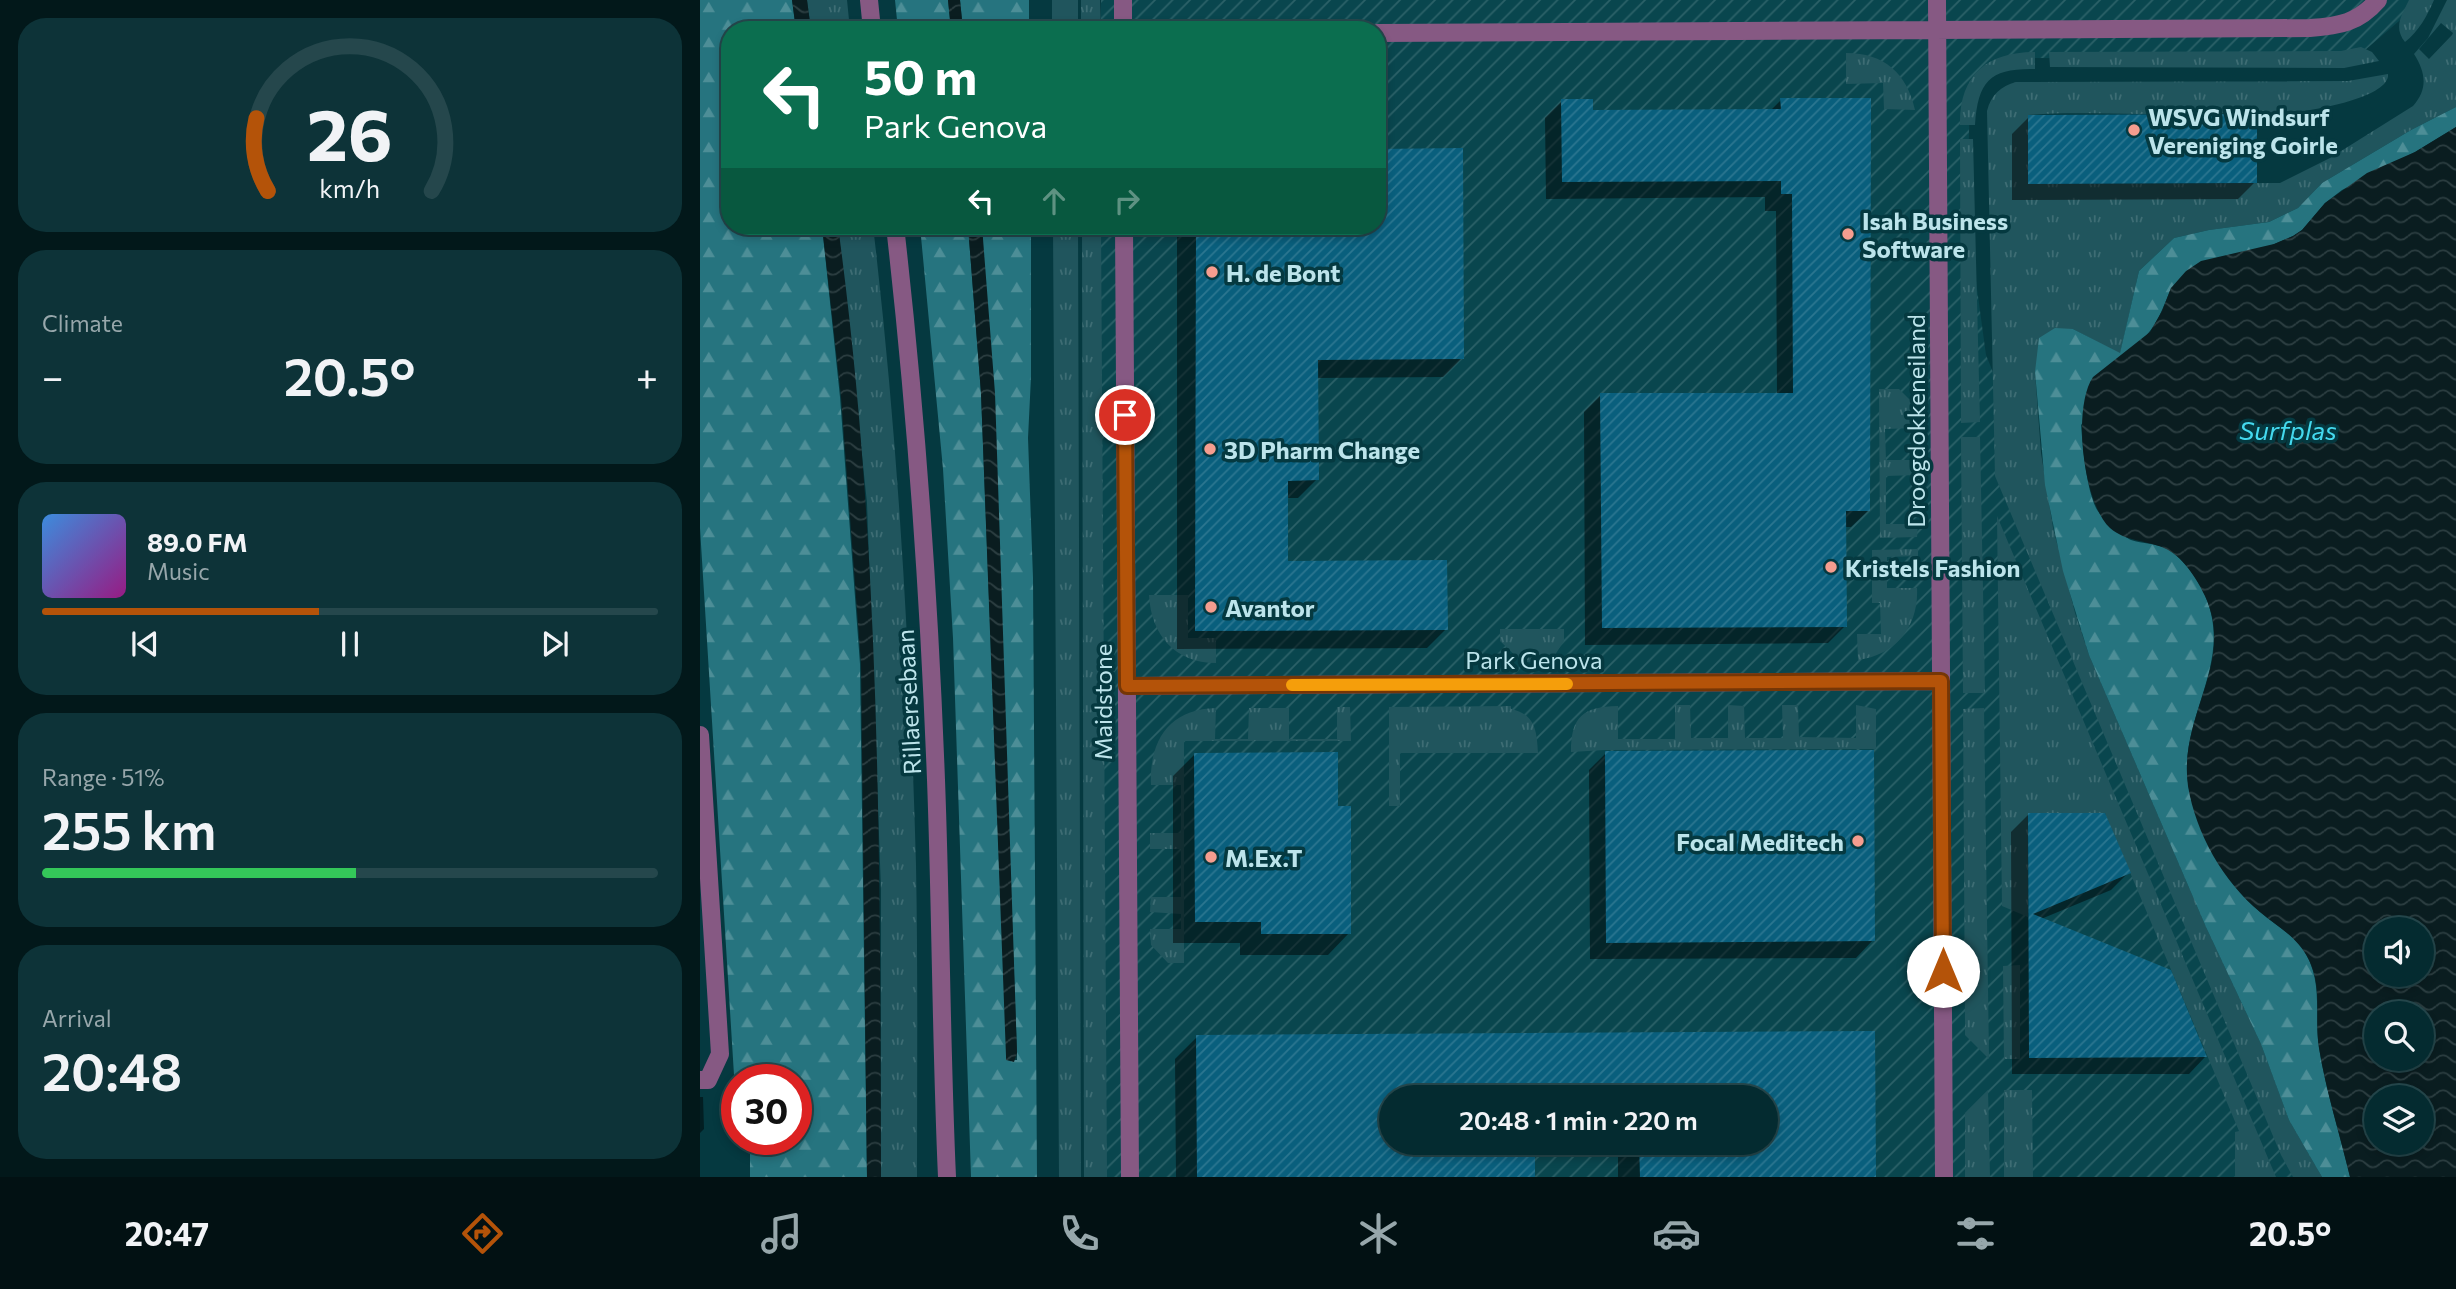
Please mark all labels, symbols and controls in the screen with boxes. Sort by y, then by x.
text: 50 m [864,45,977,105]
icon: left [749,49,840,140]
text: 26 [307,87,393,176]
place label: WSVG Windsurf Vereniging Goirle [2148,102,2338,159]
text: Park Genova [864,105,1047,145]
marker: WSVG Windsurf Vereniging Goirle [2126,122,2142,138]
text: km/h [320,173,380,203]
icon: left [962,182,1000,220]
icon: ahead [1035,182,1073,220]
icon: right [1108,182,1146,220]
place label: Isah Business Software [1862,206,2008,263]
marker: Isah Business Software [1840,226,1856,242]
place label: H. de Bont [1226,258,1340,287]
marker: H. de Bont [1204,264,1220,280]
text: Climate [42,309,123,337]
street label: Droogdokkeneiland [1901,314,1930,528]
text: 20.5° [284,343,415,407]
text: − [42,352,64,399]
text: + [636,352,658,399]
pin [1095,385,1155,445]
icon: arrive [1106,396,1144,434]
water label: Surfplas [2239,414,2337,445]
place label: 3D Pharm Change [1224,435,1420,464]
marker: 3D Pharm Change [1202,441,1218,457]
text: 89.0 FM [147,526,248,557]
place label: Kristels Fashion [1845,553,2020,582]
text: Music [147,557,210,585]
marker: Kristels Fashion [1823,559,1839,575]
place label: Avantor [1225,593,1315,622]
marker: Avantor [1203,599,1219,615]
icon: previous [126,625,164,663]
icon: pause [331,625,369,663]
icon: next [536,625,574,663]
street label: Rillaersebaan [890,629,926,775]
street label: Maidstone [1088,644,1117,760]
street label: Park Genova [1465,645,1603,674]
text: Range · 51% [42,763,164,791]
text: 255 km [42,797,216,861]
place label: Focal Meditech [1676,827,1844,856]
marker: Focal Meditech [1850,833,1866,849]
place label: M.Ex.T [1225,843,1302,872]
marker: M.Ex.T [1203,849,1219,865]
map controls [2364,917,2434,1155]
button: sound [2364,917,2434,987]
position arrow [1906,934,1980,1008]
button: search [2364,1001,2434,1071]
text: Arrival [42,1004,112,1032]
text: 20:48 [42,1038,182,1102]
speed limit sign: 30 [721,1064,812,1155]
button: layers [2364,1085,2434,1155]
text: 20:48 · 1 min · 220 m [1459,1104,1698,1135]
icon: directions [458,1209,507,1258]
icon: music [757,1209,806,1258]
icon: phone [1055,1209,1104,1258]
icon: climate [1354,1209,1403,1258]
icon: car [1652,1209,1701,1258]
icon: filters [1951,1209,2000,1258]
text: 20:47 [125,1213,209,1253]
text: 20.5° [2249,1213,2331,1253]

